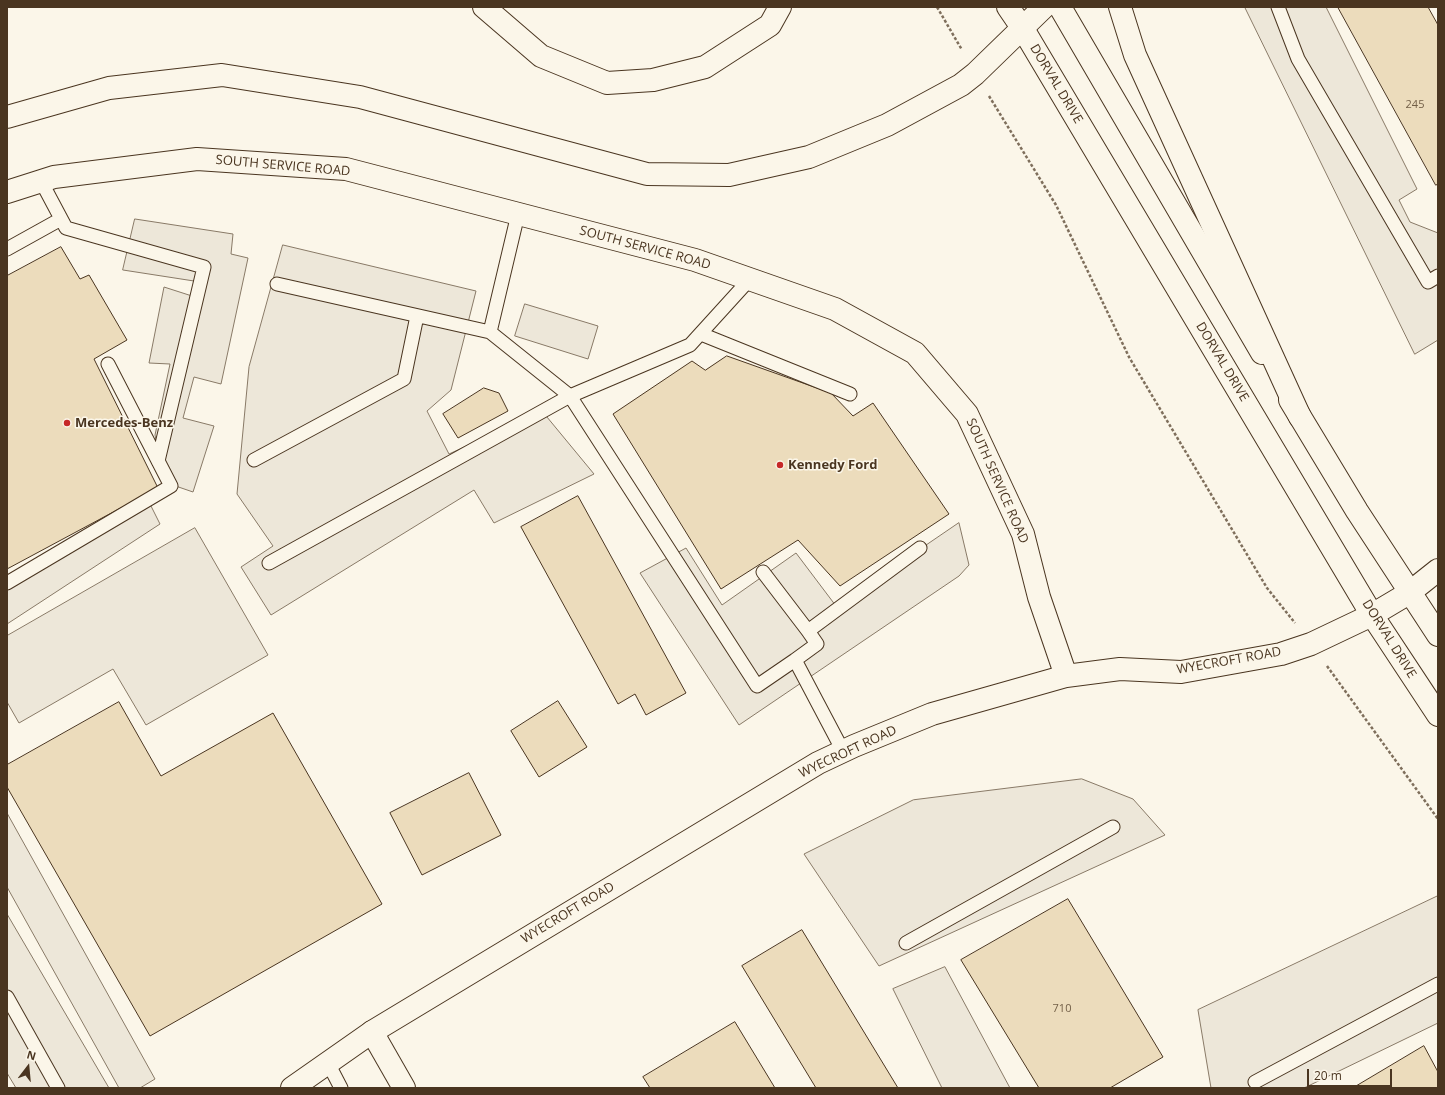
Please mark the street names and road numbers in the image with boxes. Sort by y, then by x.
street label: DORVAL DRIVE [1026,42,1086,126]
street label: SOUTH SERVICE ROAD [215,152,351,180]
street label: SOUTH SERVICE ROAD [578,223,712,273]
street label: DORVAL DRIVE [1192,320,1252,404]
street label: SOUTH SERVICE ROAD [962,416,1032,546]
street label: DORVAL DRIVE [1359,597,1419,681]
street label: WYECROFT ROAD [1176,644,1282,678]
street label: WYECROFT ROAD [797,723,899,781]
street label: WYECROFT ROAD [519,879,617,947]

